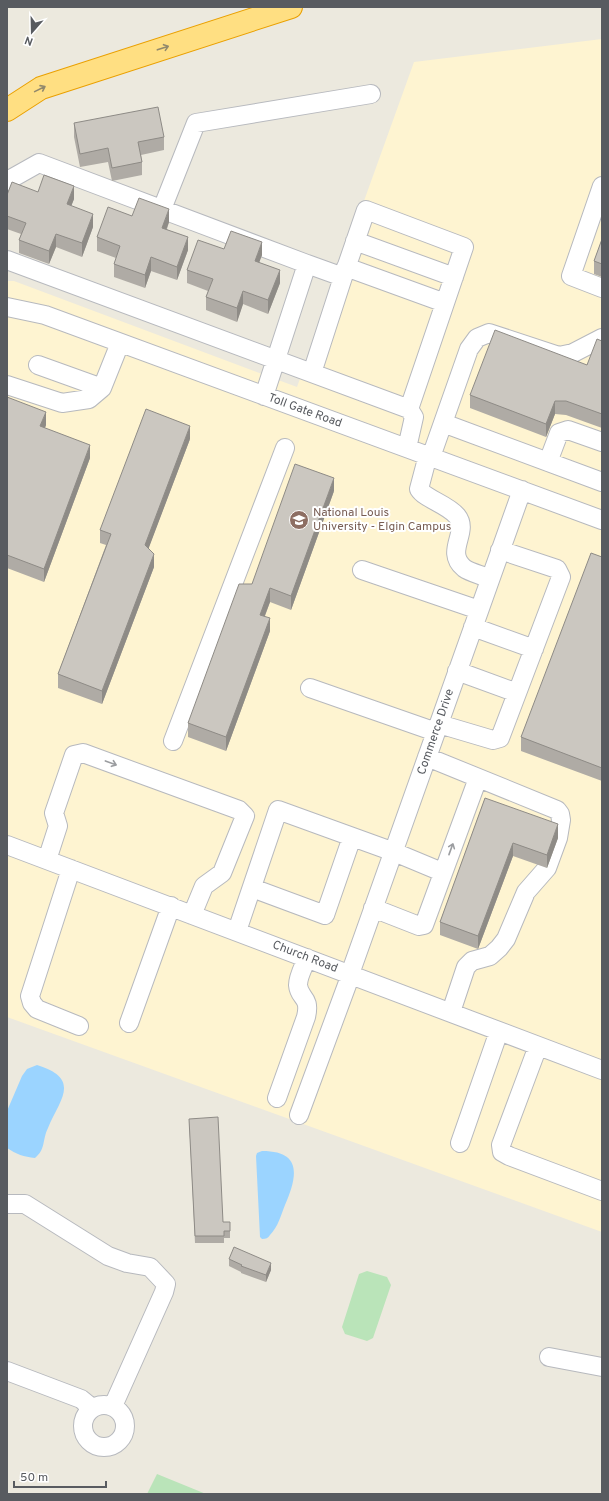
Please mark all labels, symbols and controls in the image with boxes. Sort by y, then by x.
north arrow [12,12,52,52]
text: N [23,33,35,48]
one-way arrow [157,44,170,51]
one-way arrow [34,85,46,92]
street label: Toll Gate Road [266,390,344,432]
place label: National Louis University - Elgin Campus [313,505,451,535]
school or university icon: National Louis University - Elgin Campus [288,509,310,531]
street label: Commerce Drive [414,687,458,777]
one-way arrow [104,759,116,767]
one-way arrow [448,843,456,855]
street label: Church Road [270,937,340,977]
scale bar [14,1463,106,1489]
text: 50 m [20,1470,48,1486]

